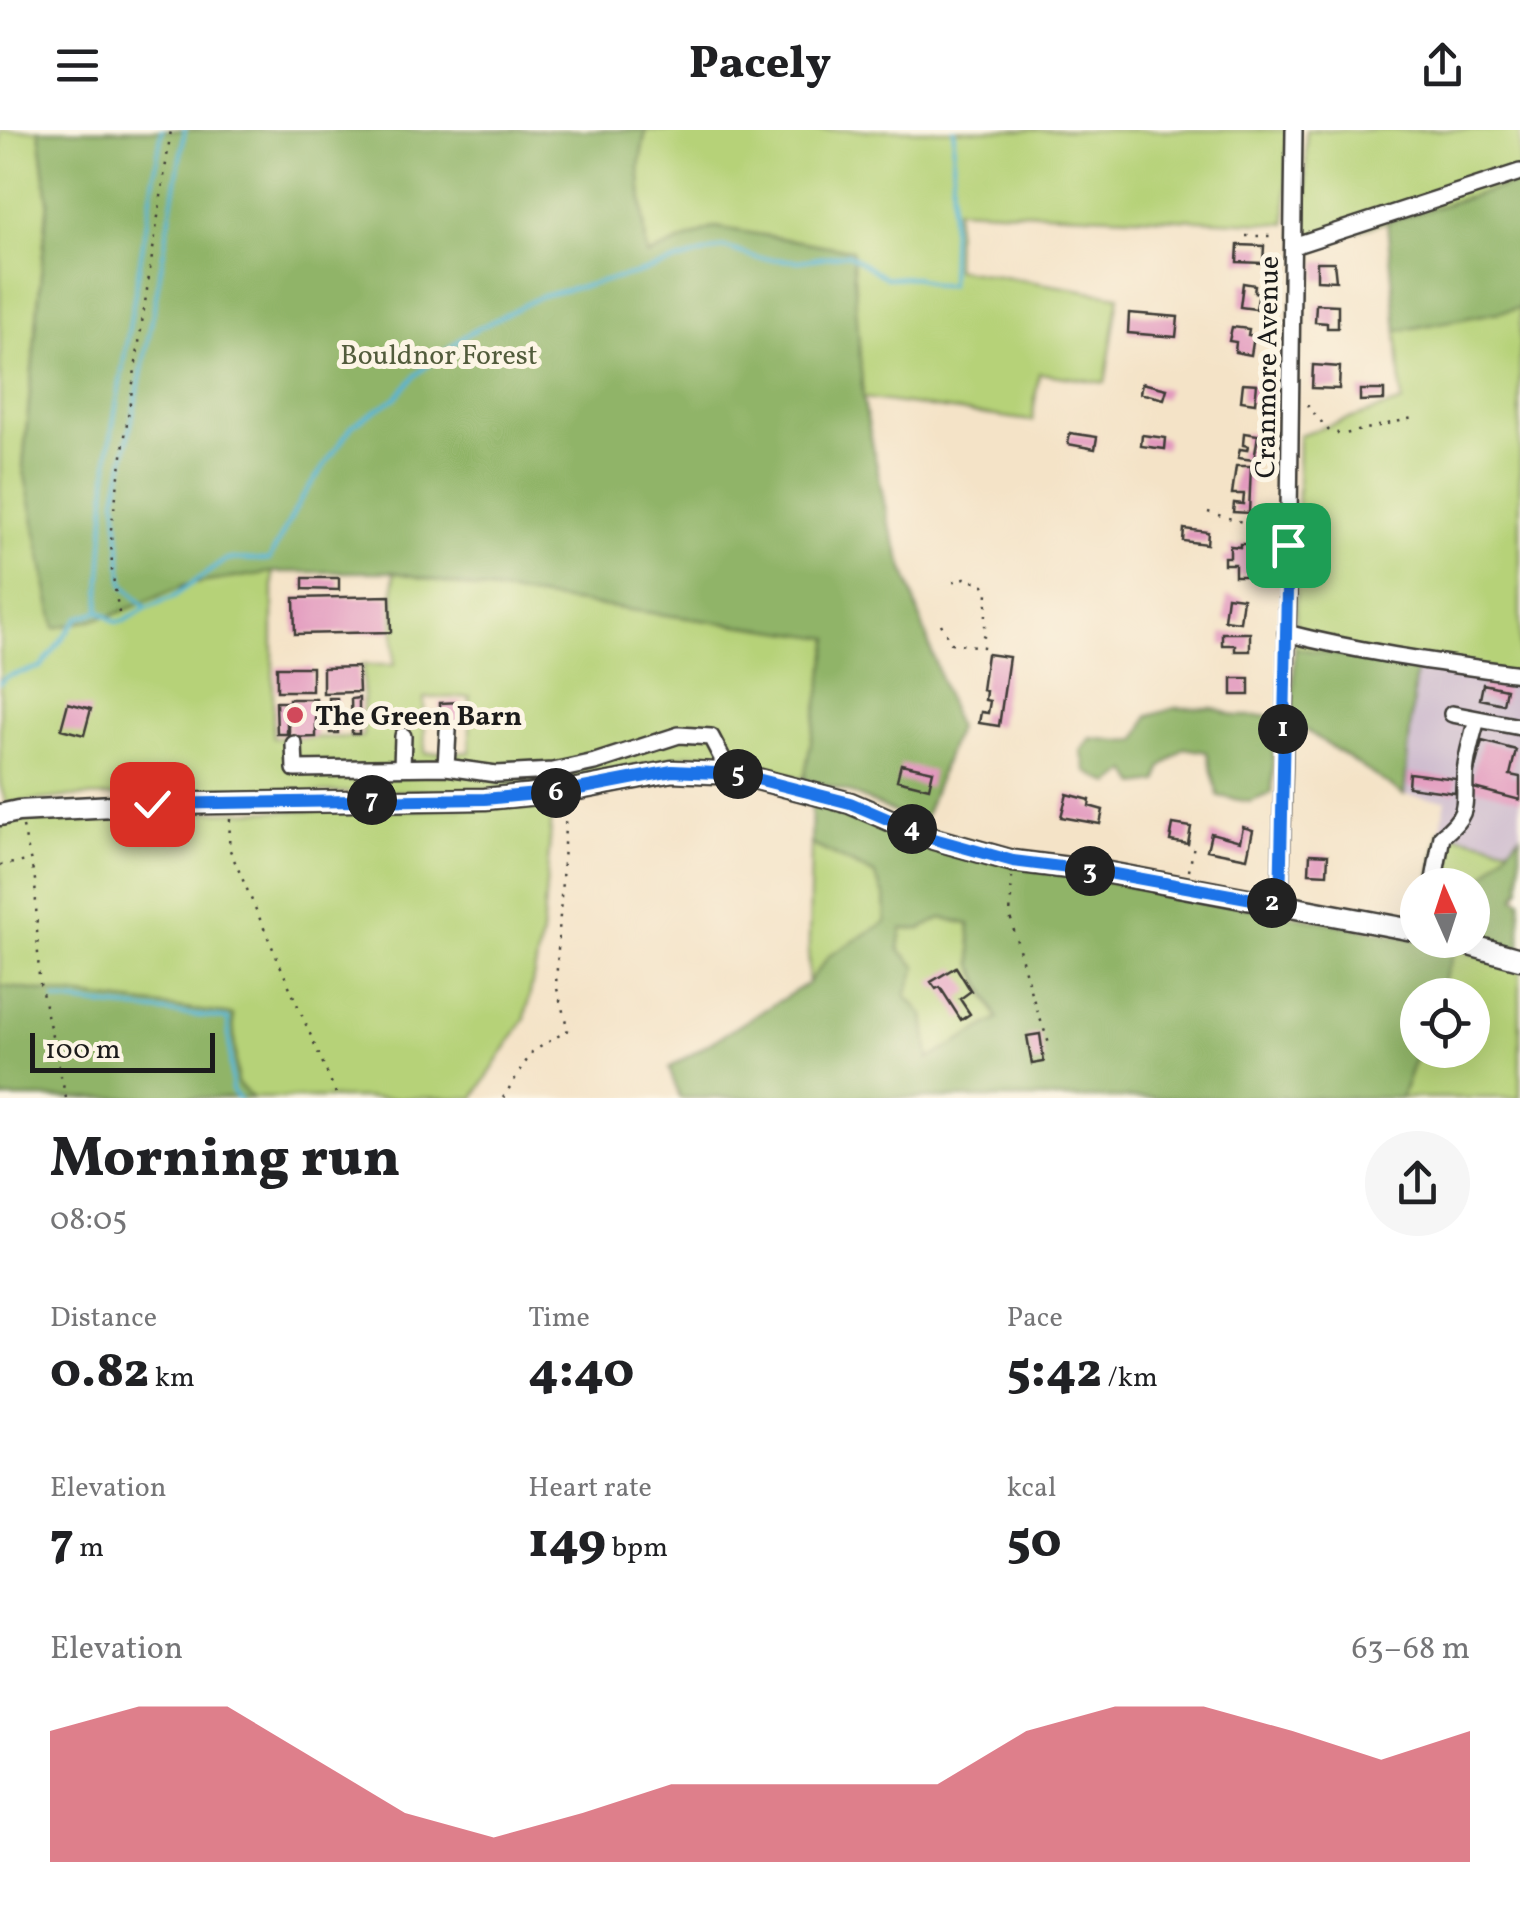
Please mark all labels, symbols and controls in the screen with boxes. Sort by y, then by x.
text: Pacely [689,34,831,97]
icon: menu [50,38,105,93]
icon: share [1415,38,1470,93]
street label: Cranmore Avenue [1247,255,1290,479]
park label: Bouldnor Forest [340,337,538,376]
pin [1246,503,1331,588]
icon: arrive [1261,518,1316,573]
place label: The Green Barn [315,698,522,737]
marker: The Green Barn [284,704,306,726]
pin: 1 [1258,704,1308,754]
text: 1 [1277,709,1289,748]
pin: 5 [713,749,763,799]
text: 5 [731,754,745,793]
pin [110,762,195,847]
pin: 6 [531,768,581,818]
text: 6 [548,773,564,812]
pin: 7 [347,775,397,825]
icon: check [125,777,180,832]
text: 7 [365,780,379,819]
pin: 4 [887,804,937,854]
text: 4 [904,809,920,848]
pin: 3 [1065,846,1115,896]
text: 3 [1083,851,1097,890]
north arrow [1400,868,1490,958]
map controls [1400,868,1490,1068]
pin: 2 [1247,878,1297,928]
text: 2 [1265,883,1279,922]
button: locate [1400,978,1490,1068]
scale bar [30,1028,215,1073]
text: 100 m [45,1031,120,1070]
text: Morning run [50,1123,400,1199]
button: share [1365,1131,1470,1236]
text: 08:05 [50,1199,127,1243]
text: Distance [50,1299,157,1338]
text: Time [528,1299,590,1338]
text: Pace [1007,1299,1063,1338]
text: 0.82 [50,1338,149,1408]
text: 4:40 [528,1338,634,1408]
text: 5:42 [1007,1338,1102,1408]
text: km [149,1359,195,1398]
text: /km [1102,1359,1158,1398]
text: Elevation [50,1469,166,1508]
text: Heart rate [528,1469,652,1508]
text: kcal [1007,1469,1056,1508]
text: 7 [50,1508,74,1578]
text: 149 [528,1508,606,1578]
text: 50 [1007,1508,1062,1578]
text: m [74,1529,104,1568]
text: bpm [606,1529,668,1568]
text: Elevation [50,1628,183,1672]
text: 63–68 m [1352,1628,1470,1672]

